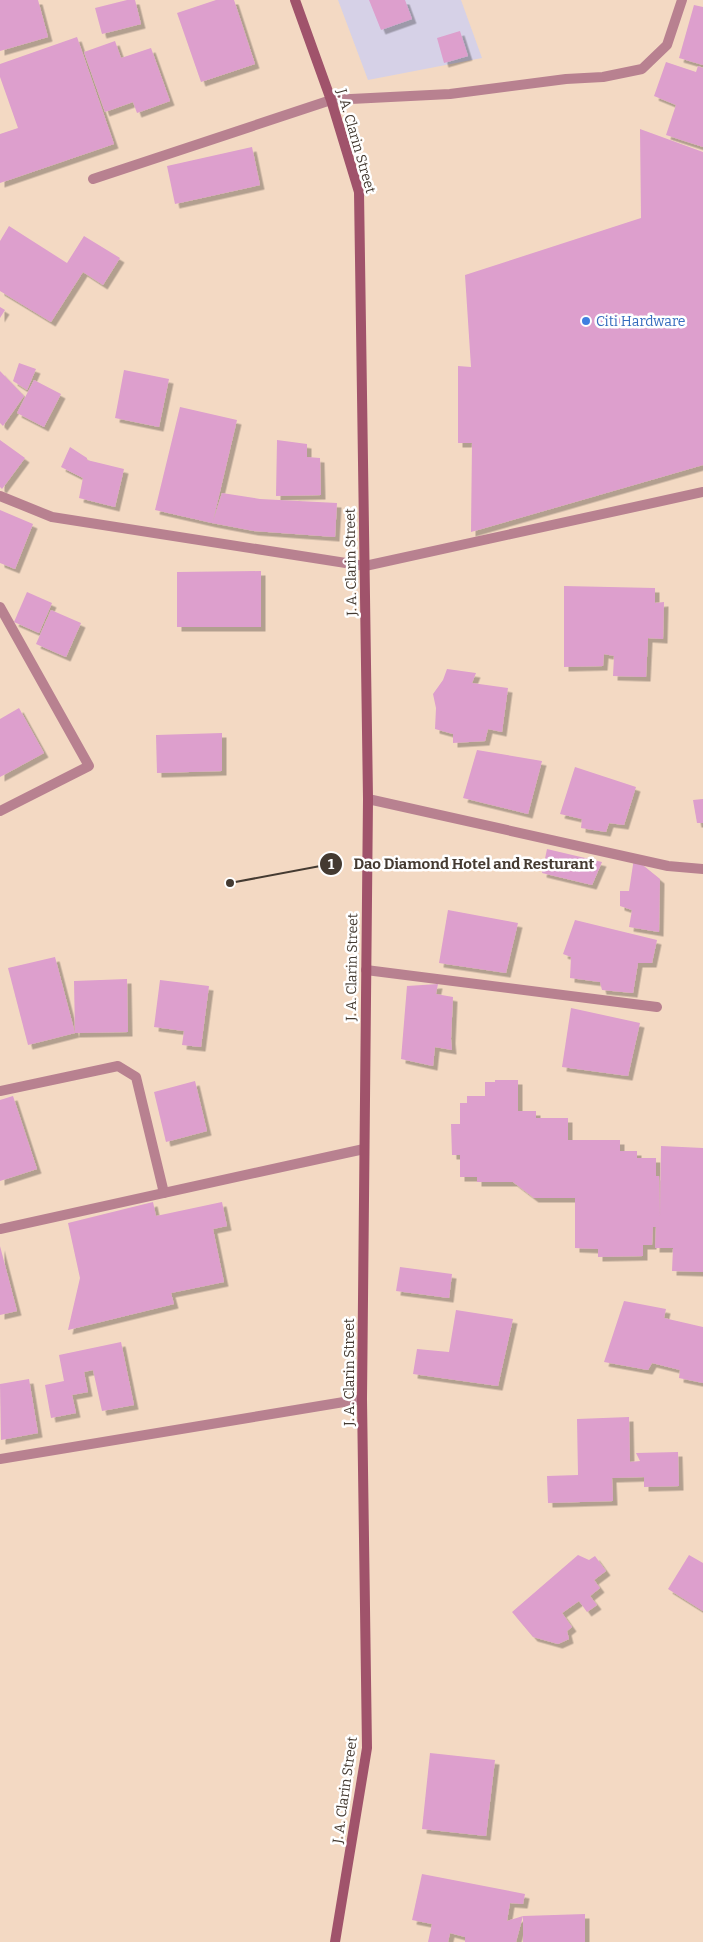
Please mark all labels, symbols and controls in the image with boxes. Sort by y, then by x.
street label: J. A. Clarin Street [333,86,379,195]
place label: Citi Hardware [596,313,685,330]
marker: Citi Hardware [580,315,592,327]
street label: J. A. Clarin Street [342,508,360,617]
callout: Dao Diamond Hotel and Resturant [318,849,604,879]
text: 1 [328,855,335,873]
text: Dao Diamond Hotel and Resturant [354,855,595,873]
street label: J. A. Clarin Street [343,913,361,1022]
street label: J. A. Clarin Street [341,1318,358,1427]
street label: J. A. Clarin Street [329,1735,361,1846]

